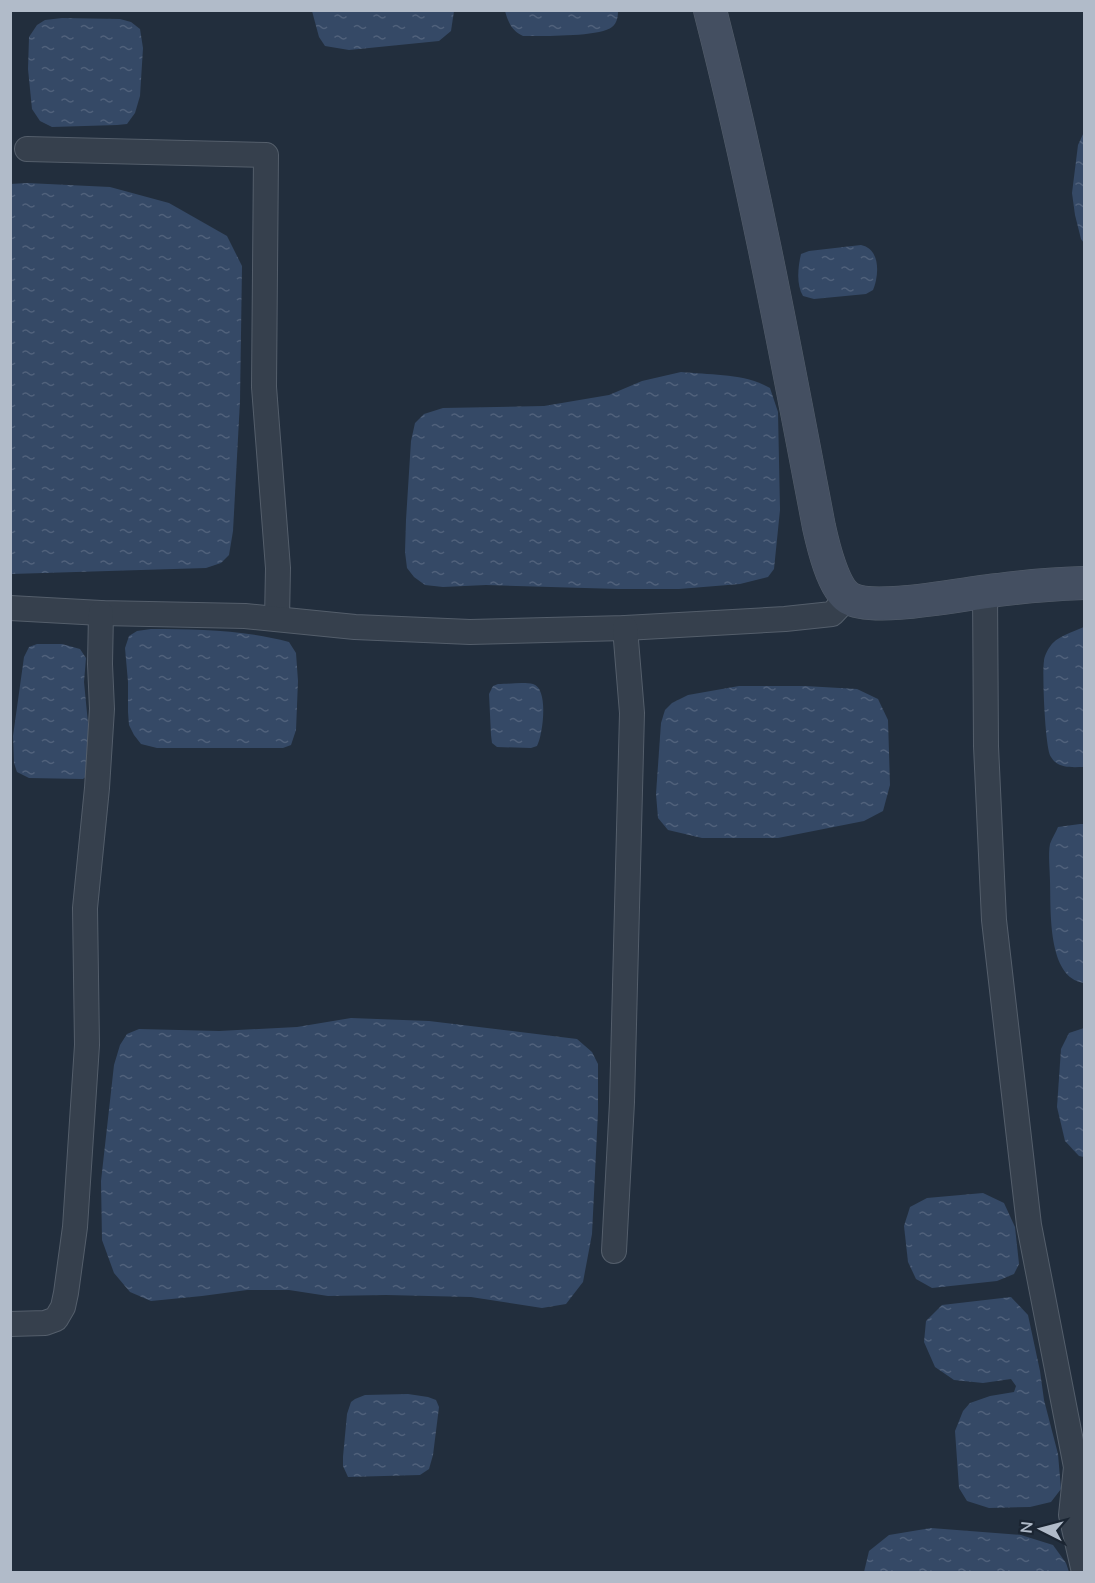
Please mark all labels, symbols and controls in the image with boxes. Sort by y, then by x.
north arrow [1011,1499,1071,1559]
text: N [1016,1520,1037,1534]

